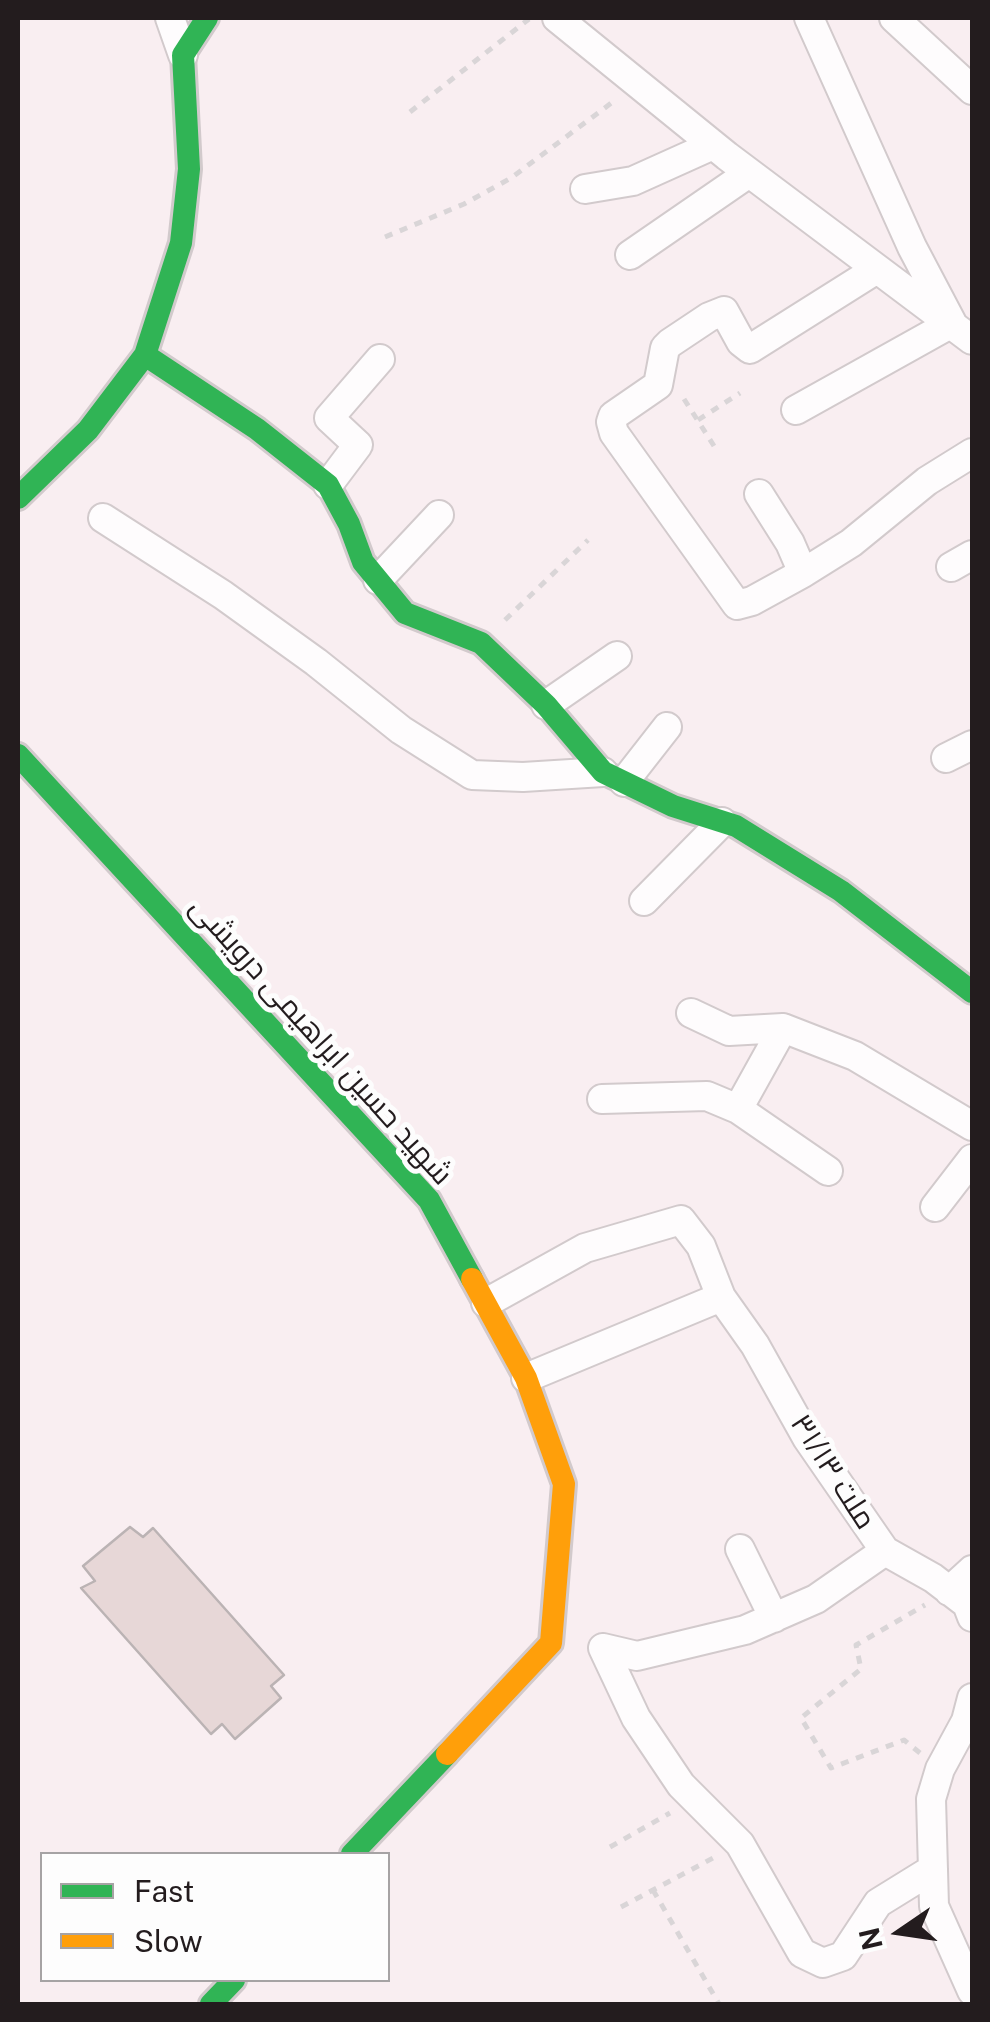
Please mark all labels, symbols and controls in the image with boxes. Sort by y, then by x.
street label: شهید حسین ابراهیمی درویشی [182,890,460,1192]
street label: ملت ۳۱/۱۳ [783,1408,883,1536]
legend [40,1852,390,1982]
text: Fast [134,1873,194,1909]
north arrow [850,1882,950,1982]
text: Slow [134,1923,203,1959]
text: N [852,1924,889,1953]

